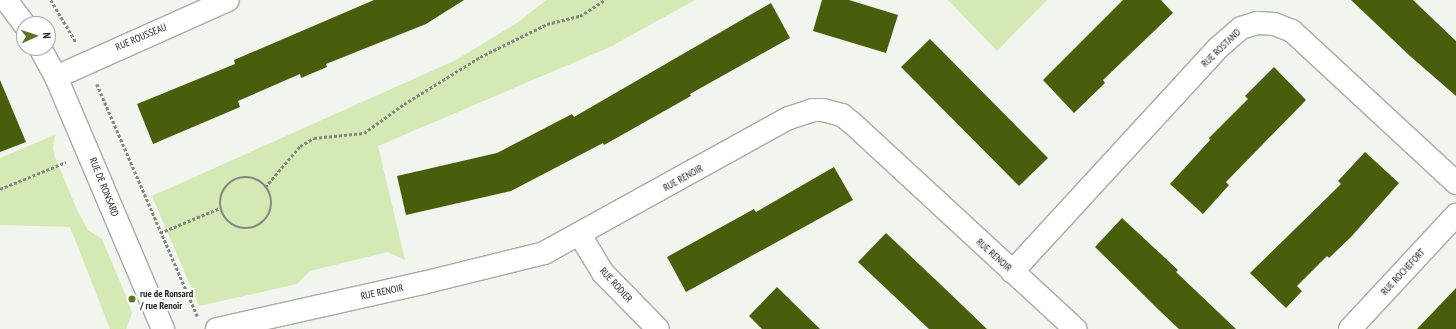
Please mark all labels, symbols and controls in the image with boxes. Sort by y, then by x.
north arrow [16,16,56,56]
street label: RUE ROUSSEAU [114,21,168,53]
street label: RUE ROSTAND [1199,26,1243,70]
text: N [40,32,54,39]
street label: RUE DE RONSARD [87,156,121,218]
street label: RUE RENOIR [661,162,705,194]
street label: RUE RENOIR [974,236,1014,274]
street label: RUE ROCHEFORT [1378,246,1428,298]
street label: RUE RODIER [597,265,635,305]
street label: RUE RENOIR [359,282,405,302]
place label: rue de Ronsard / rue Renoir [140,287,193,310]
marker: rue de Ronsard / rue Renoir [127,294,137,304]

